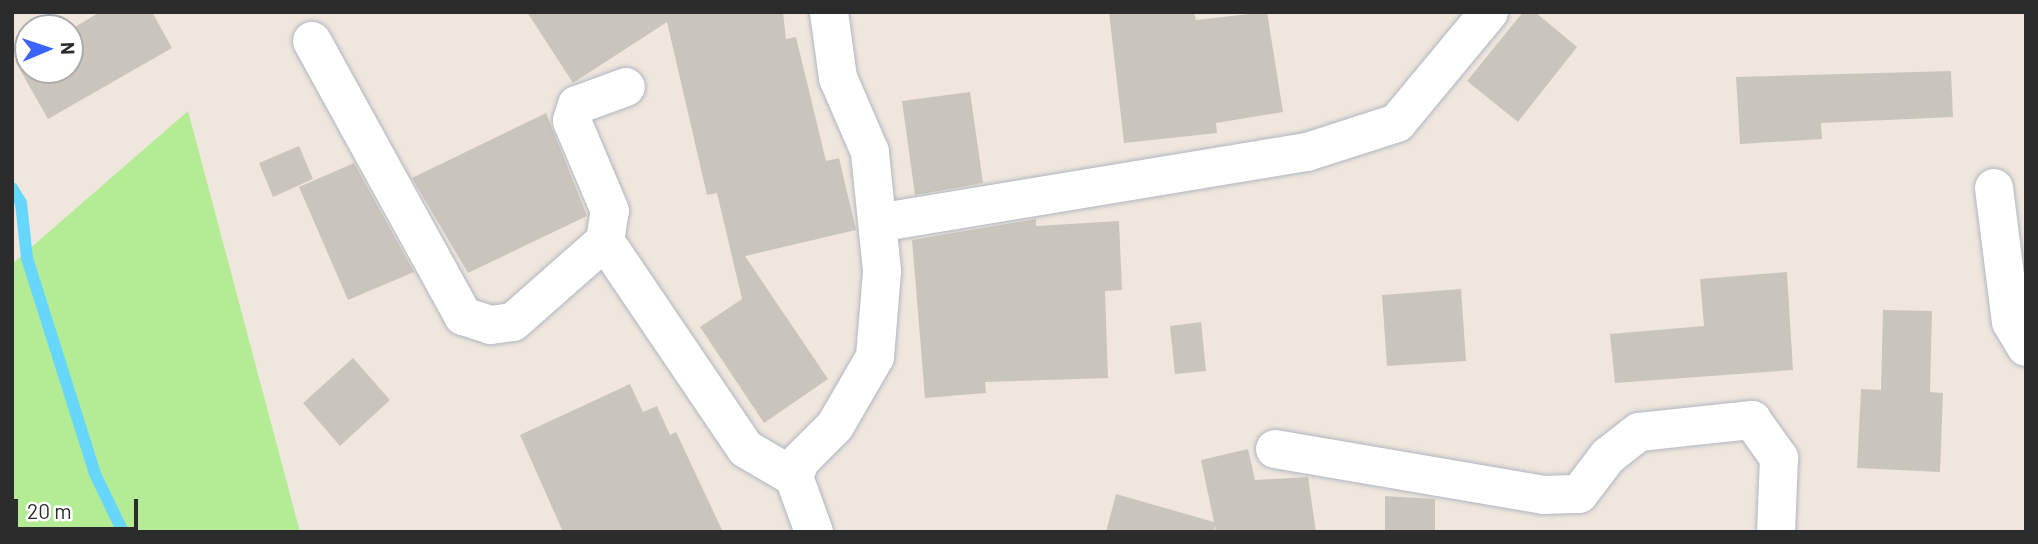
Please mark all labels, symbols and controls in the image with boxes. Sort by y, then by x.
north arrow [14,14,84,84]
text: N [57,42,80,55]
scale bar [18,484,142,528]
text: 20 m [27,498,72,523]

